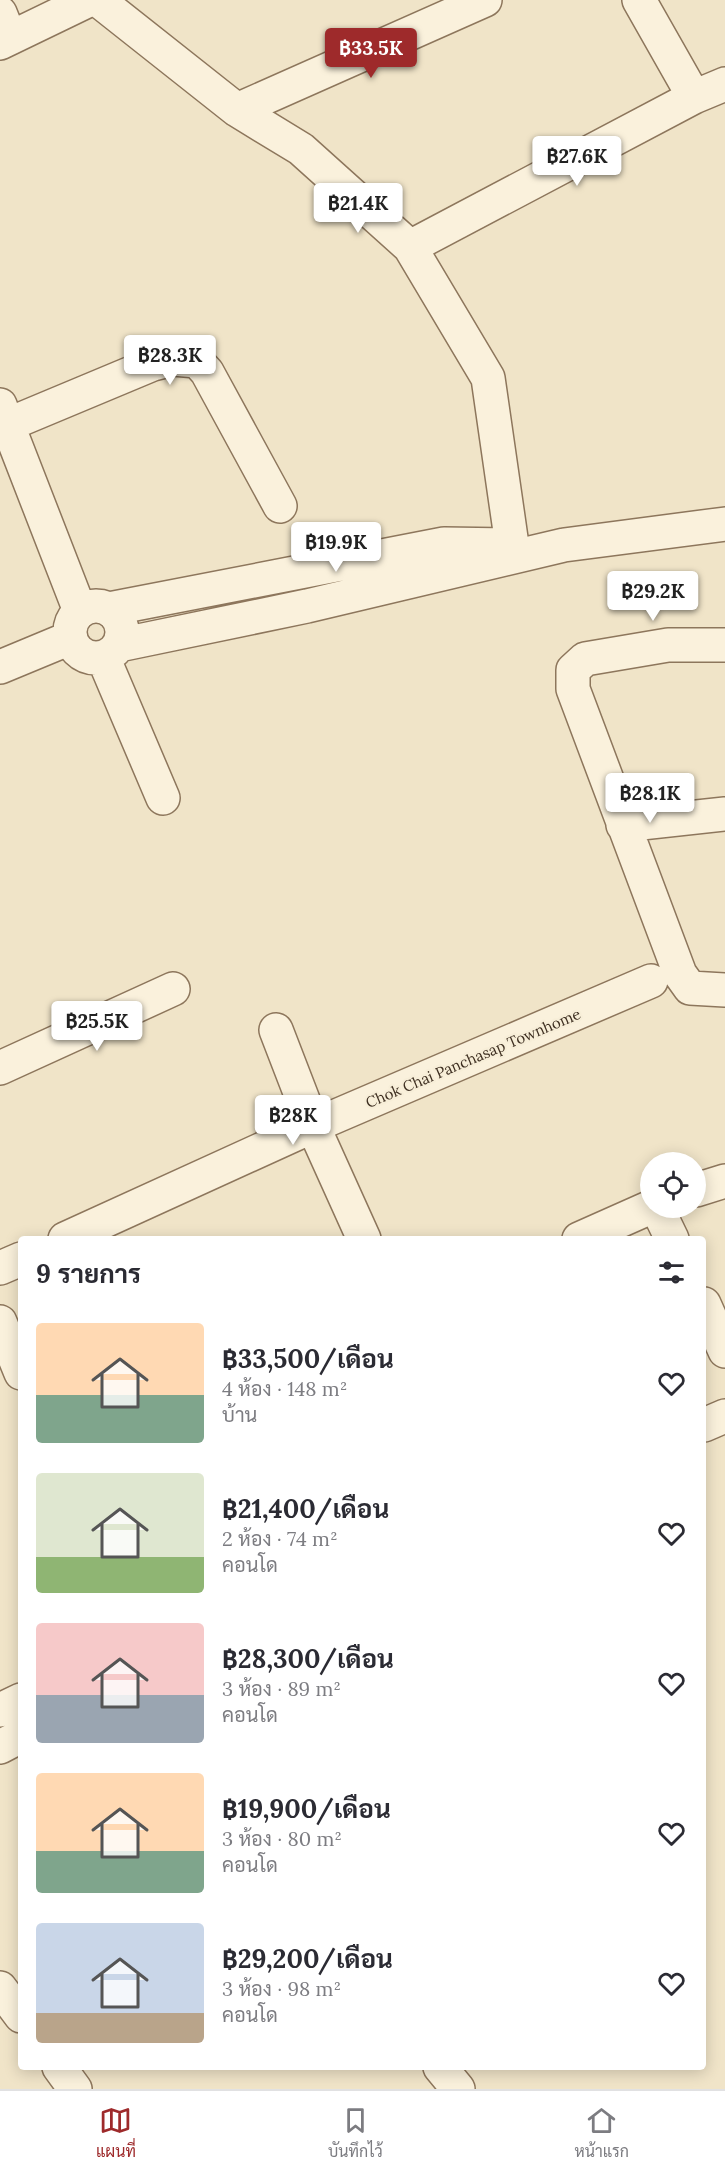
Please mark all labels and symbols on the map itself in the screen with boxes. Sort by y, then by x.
pin: ฿33.5K [322,28,420,79]
pin: ฿27.6K [528,136,626,187]
pin: ฿21.4K [309,183,407,234]
pin: ฿28.3K [121,335,219,386]
pin: ฿19.9K [287,522,385,573]
pin: ฿29.2K [604,571,702,622]
pin: ฿28.1K [601,773,699,824]
pin: ฿25.5K [48,1001,146,1052]
street label: Chok Chai Panchasap Townhome [363,1004,583,1112]
pin: ฿28K [257,1095,329,1146]

